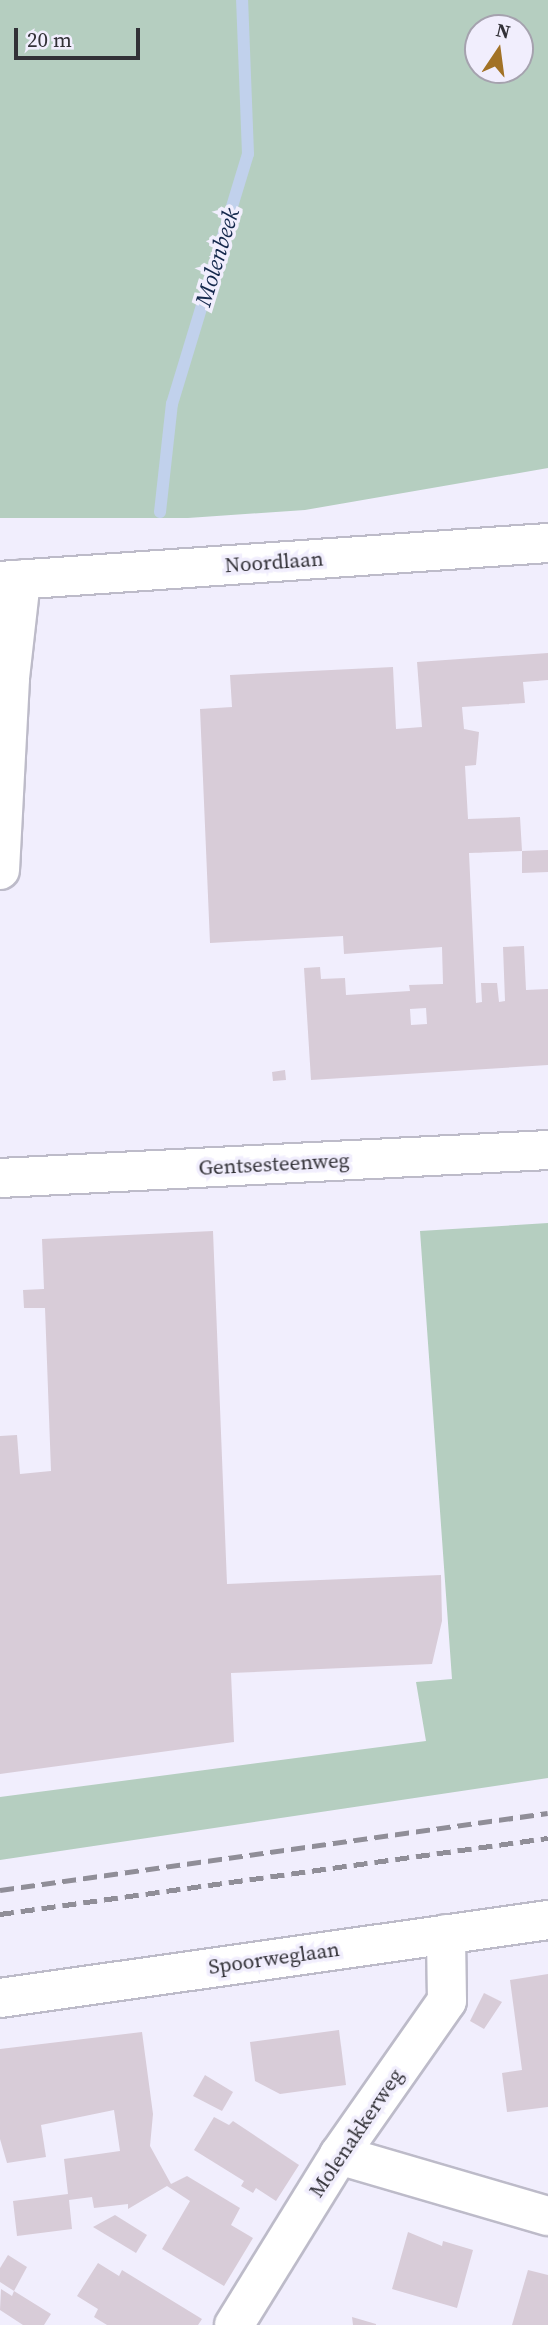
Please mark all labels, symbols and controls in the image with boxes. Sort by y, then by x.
scale bar [18,14,144,58]
north arrow [464,14,534,84]
text: N [494,16,513,45]
text: 20 m [27,25,72,54]
water label: Molenbeek [189,205,245,309]
street label: Noordlaan [224,546,324,578]
street label: Gentsesteenweg [198,1147,350,1181]
street label: Spoorweglaan [207,1936,341,1980]
street label: Molenakkerweg [304,2064,408,2202]

